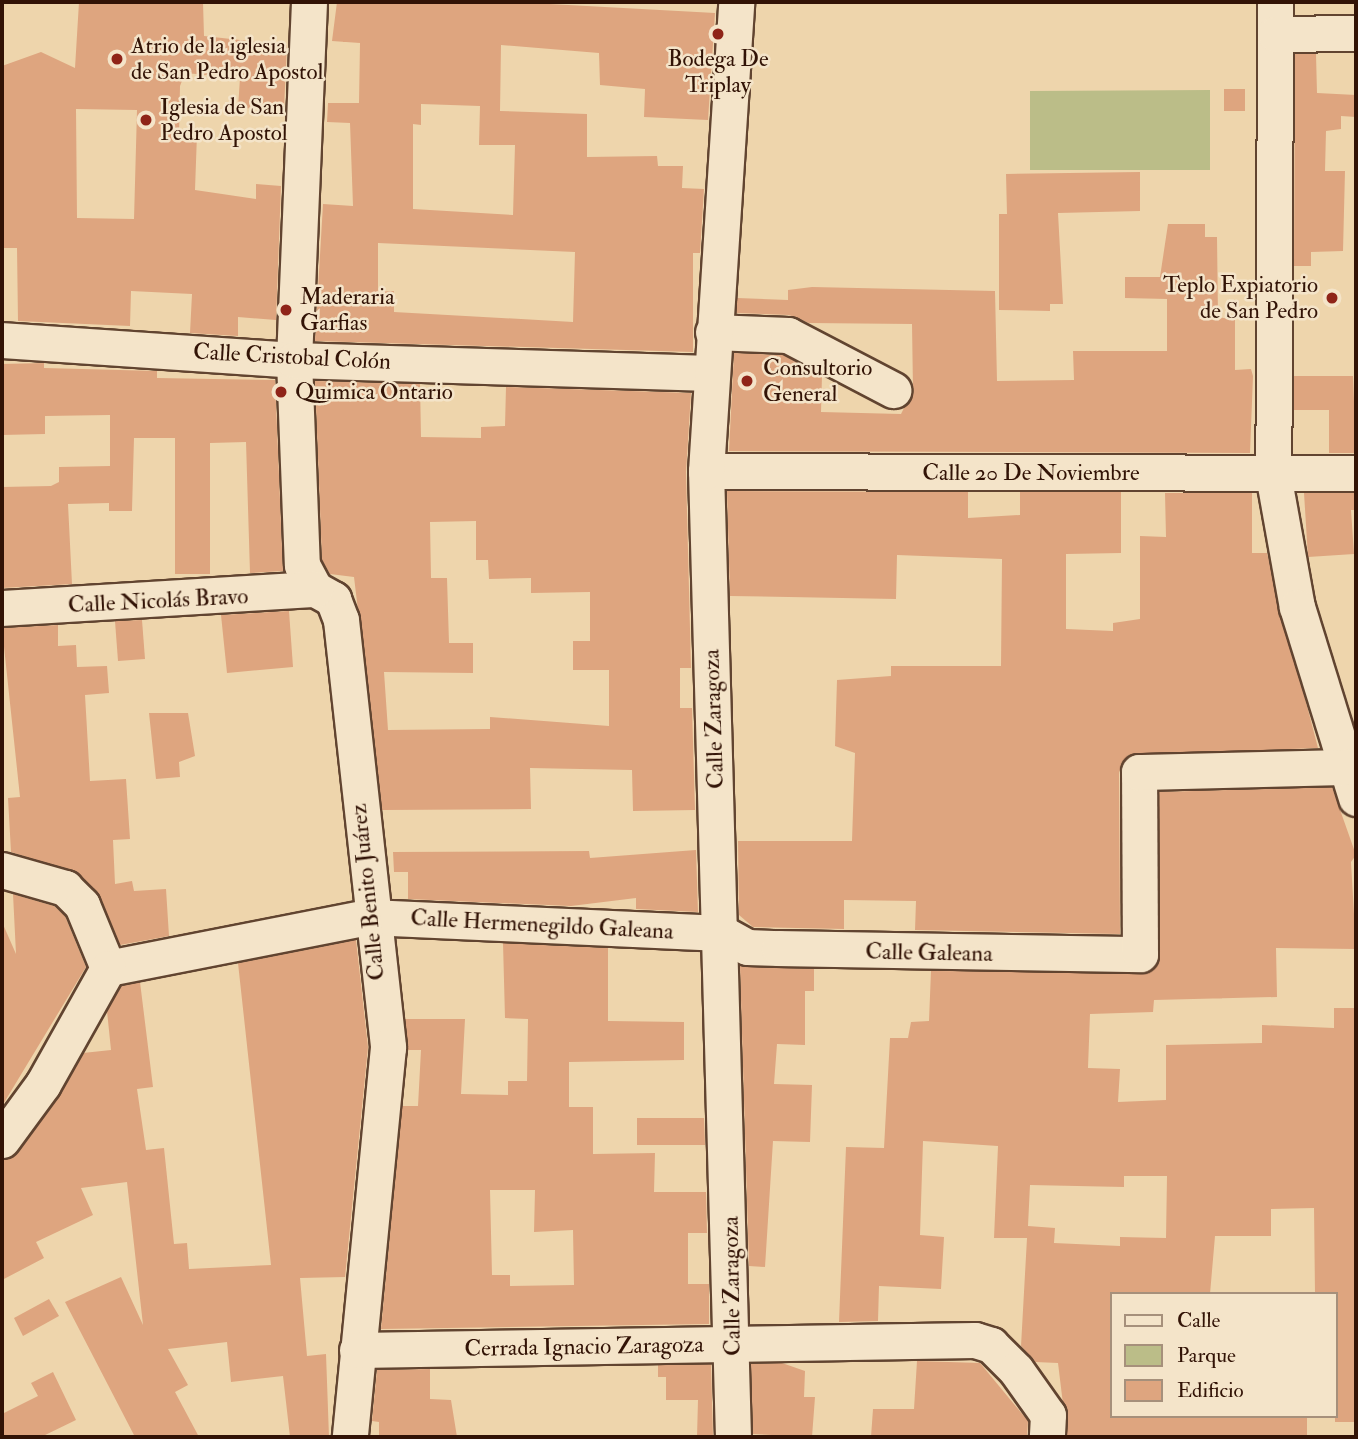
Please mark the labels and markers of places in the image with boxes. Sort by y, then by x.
marker: Bodega De Triplay [710,26,726,42]
place label: Atrio de la iglesia de San Pedro Apostol [131,32,323,86]
place label: Bodega De Triplay [667,45,769,99]
marker: Atrio de la iglesia de San Pedro Apostol [109,51,125,67]
place label: Iglesia de San Pedro Apostol [160,93,288,147]
marker: Iglesia de San Pedro Apostol [138,112,154,128]
place label: Teplo Expiatorio de San Pedro [1163,271,1318,325]
place label: Maderaria Garfias [300,283,395,337]
marker: Teplo Expiatorio de San Pedro [1324,290,1340,306]
marker: Maderaria Garfias [278,302,294,318]
place label: Consultorio General [763,354,872,408]
marker: Consultorio General [737,371,757,391]
place label: Quimica Ontario [295,378,453,406]
marker: Quimica Ontario [273,384,289,400]

